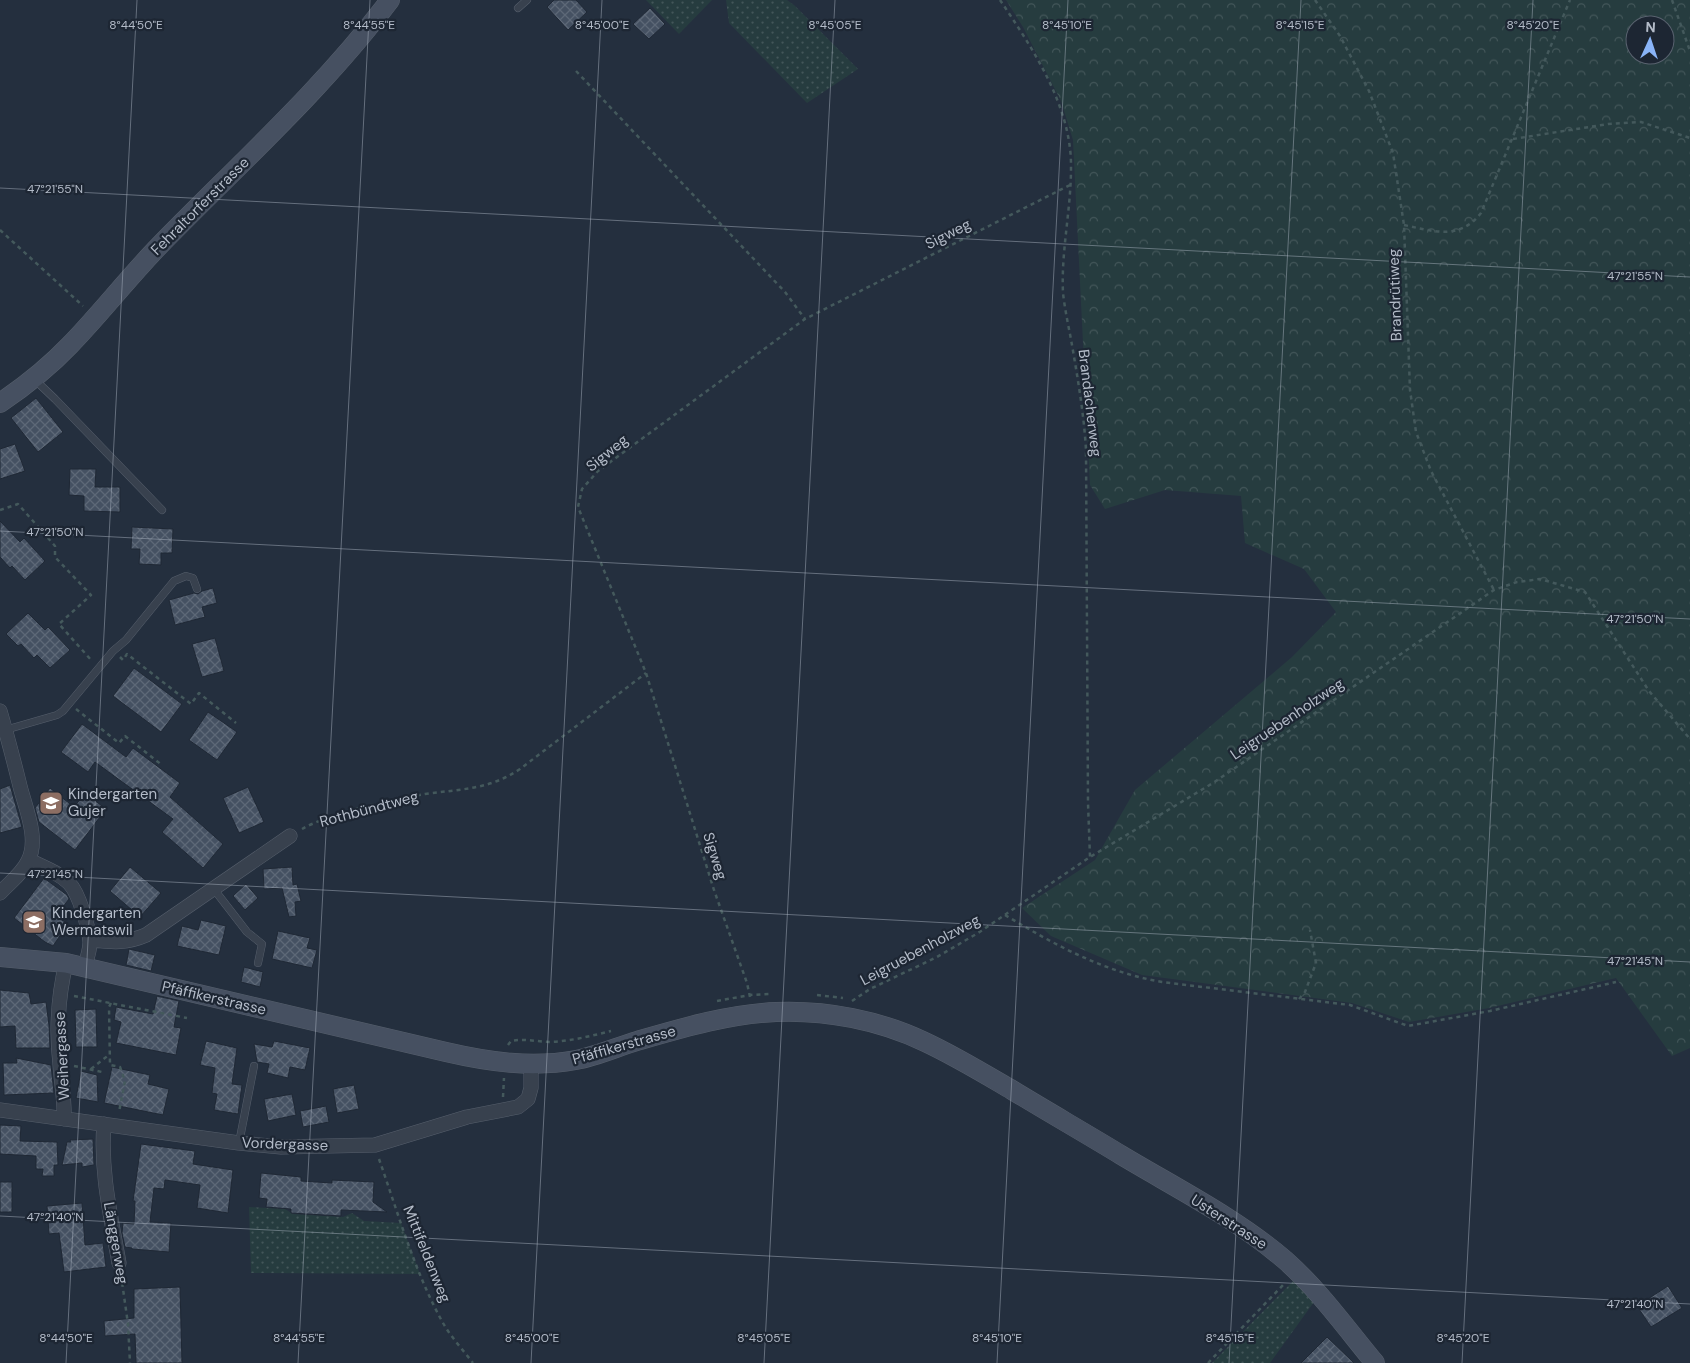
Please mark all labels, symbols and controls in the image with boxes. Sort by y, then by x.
north arrow [1625,15,1675,65]
text: 8°44'50"E [109,17,163,33]
text: 8°44'55"E [343,17,395,33]
text: 8°45'00"E [575,17,629,33]
text: 8°45'05"E [808,17,862,33]
text: 8°45'10"E [1042,17,1092,33]
text: 8°45'15"E [1276,17,1325,33]
text: 8°45'20"E [1507,17,1560,33]
text: N [1645,18,1656,36]
street label: Fehraltorferstrasse [147,153,253,259]
text: 47°21'55"N [27,181,83,197]
street label: Sigweg [922,214,974,254]
street label: Brandrütiweg [1383,248,1407,342]
text: 47°21'55"N [1607,268,1663,284]
street label: Brandacherweg [1073,348,1107,458]
street label: Sigweg [582,430,632,476]
text: 47°21'50"N [26,524,84,540]
text: 47°21'50"N [1606,611,1664,627]
street label: Leigruebenholzweg [1226,674,1348,764]
place label: Kindergarten Gujer [68,784,157,821]
street label: Rothbündtweg [317,786,421,832]
school or university icon: Kindergarten Gujer [38,790,64,816]
street label: Sigweg [698,830,732,882]
text: 47°21'45"N [27,866,83,882]
place label: Kindergarten Wermatswil [52,903,141,940]
school or university icon: Kindergarten Wermatswil [21,909,47,935]
street label: Leigruebenholzweg [857,910,983,990]
text: 47°21'45"N [1607,953,1663,969]
street label: Pfäffikerstrasse [160,976,268,1020]
street label: Weihergasse [50,1011,74,1101]
street label: Pfäffikerstrasse [570,1021,678,1069]
street label: Vordergasse [241,1132,329,1156]
street label: Usterstrasse [1187,1190,1271,1254]
street label: Länggerweg [99,1200,133,1286]
street label: Mittifeldenweg [398,1203,456,1305]
text: 47°21'40"N [26,1209,84,1225]
text: 47°21'40"N [1606,1296,1664,1312]
text: 8°44'50"E [39,1330,93,1346]
text: 8°44'55"E [273,1330,325,1346]
text: 8°45'00"E [505,1330,559,1346]
text: 8°45'05"E [737,1330,791,1346]
text: 8°45'10"E [972,1330,1022,1346]
text: 8°45'15"E [1206,1330,1255,1346]
text: 8°45'20"E [1437,1330,1490,1346]

